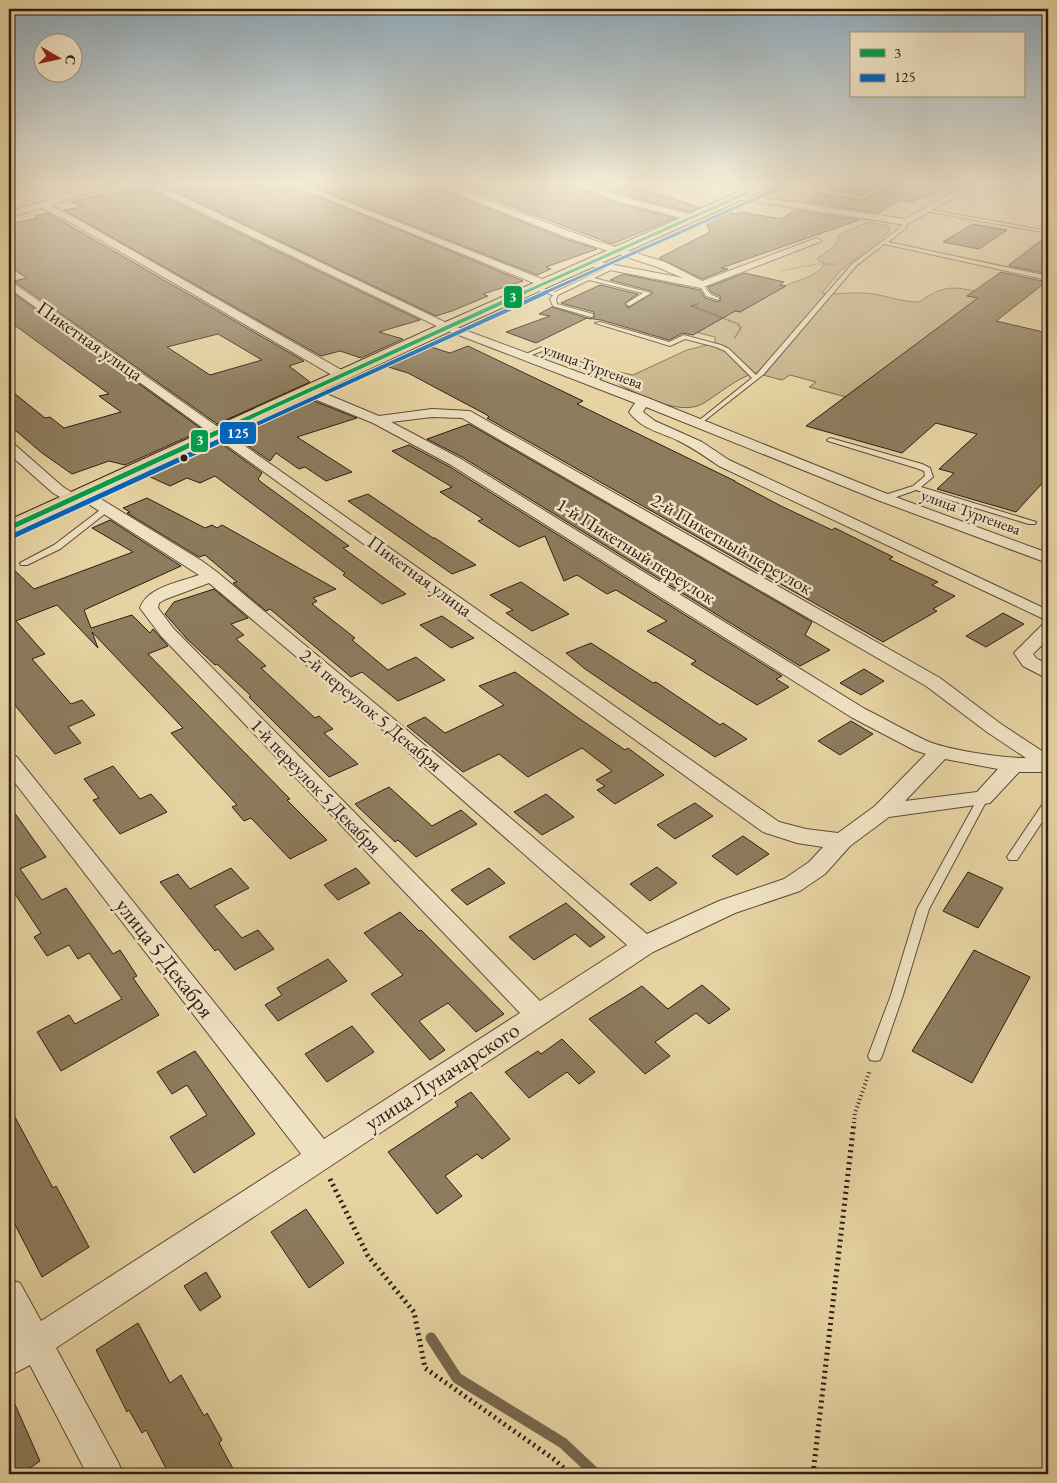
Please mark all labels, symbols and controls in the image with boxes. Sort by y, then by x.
north arrow [32,32,82,82]
legend [850,32,1024,98]
text: 3 [894,43,901,62]
text: С [61,54,81,66]
text: 125 [894,67,916,86]
line badge: 3 [503,285,523,309]
text: 3 [509,288,517,306]
street label: Пикетная улица [32,295,148,387]
street label: улица Тургенева [540,338,646,394]
line badge: 125 [219,421,257,445]
text: 125 [227,424,249,442]
line badge: 3 [190,429,209,453]
text: 3 [196,431,204,449]
unlabelled marker [179,453,189,463]
street label: улица Тургенева [918,484,1024,540]
street label: 2-й Пикетный переулок [647,487,817,601]
street label: 1-й Пикетный переулок [552,492,720,610]
street label: Пикетная улица [363,529,478,623]
street label: 2-й переулок 5 Декабря [295,643,448,777]
street label: 1-й переулок 5 Декабря [245,713,387,859]
street label: улица 5 Декабря [109,892,221,1024]
street label: улица Луначарского [359,1015,525,1137]

